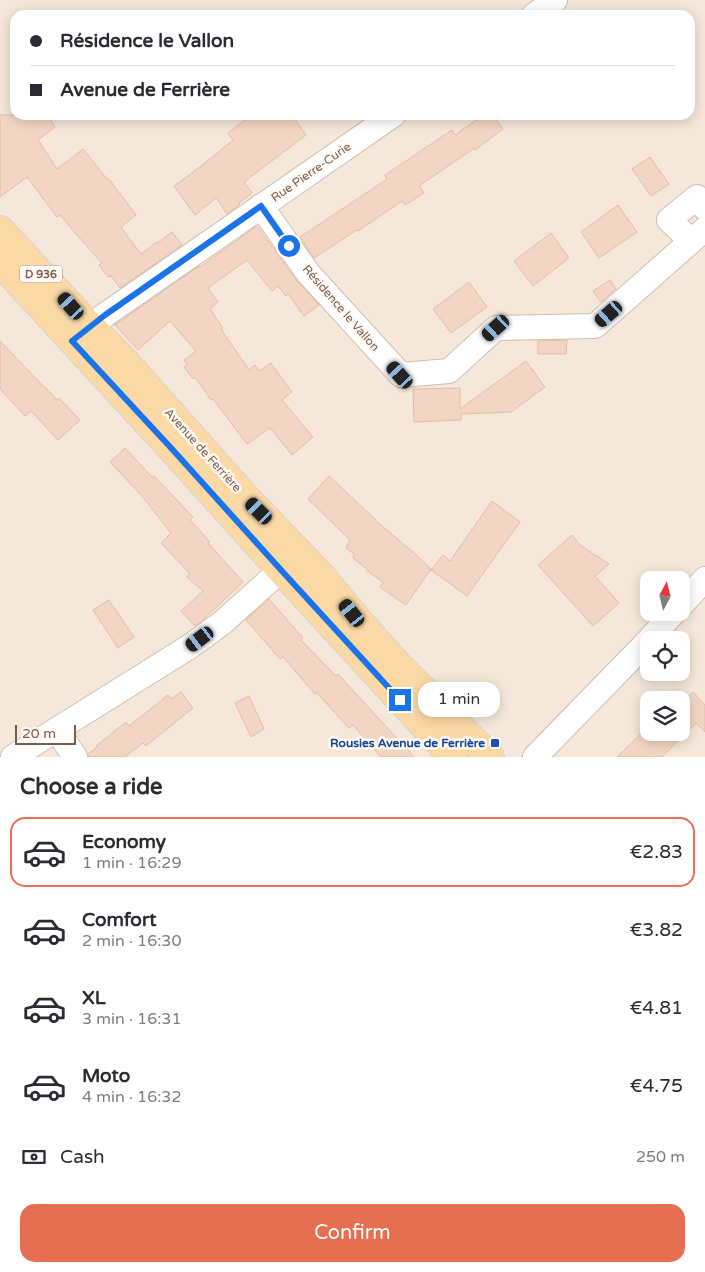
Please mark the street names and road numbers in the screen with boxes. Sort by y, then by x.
street label: Rue Pierre-Curie [268,139,354,205]
street label: Résidence le Vallon [300,262,382,354]
road number: D 936 [20,266,62,282]
street label: Avenue de Ferrière [162,405,244,495]

